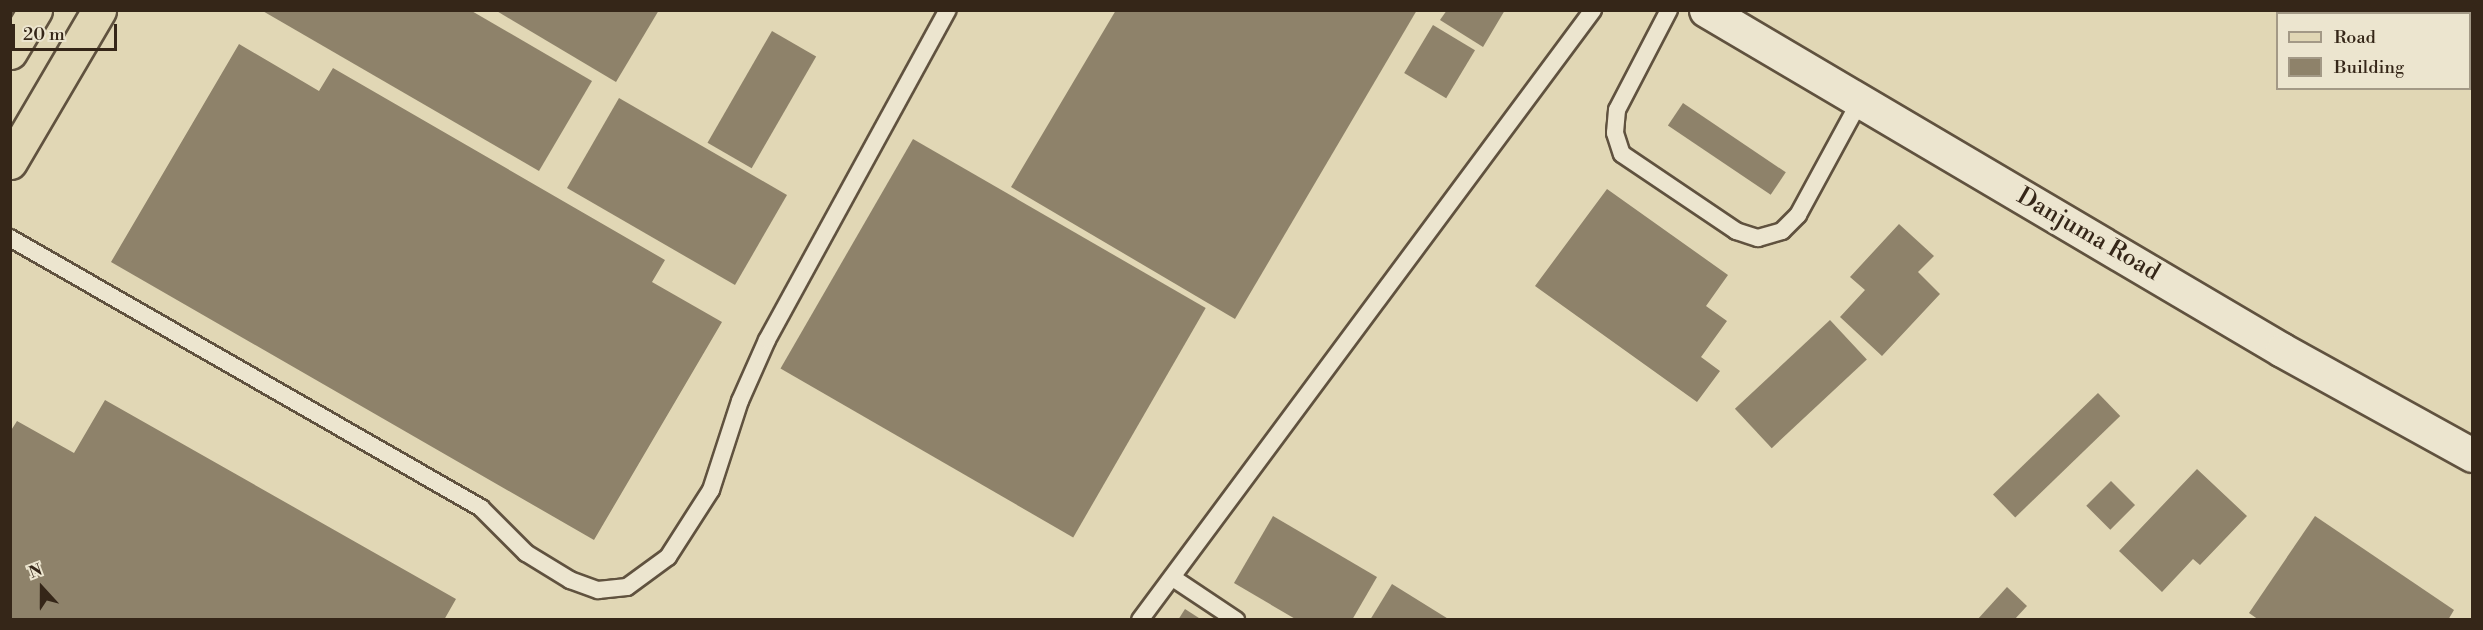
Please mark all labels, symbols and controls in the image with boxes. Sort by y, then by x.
scale bar [15,12,120,50]
legend [2276,12,2471,90]
text: 20 m [23,23,65,46]
text: Road [2334,26,2376,49]
text: Building [2334,56,2404,79]
street label: Danjuma Road [2011,182,2165,288]
north arrow [12,558,72,618]
text: N [26,560,45,583]

